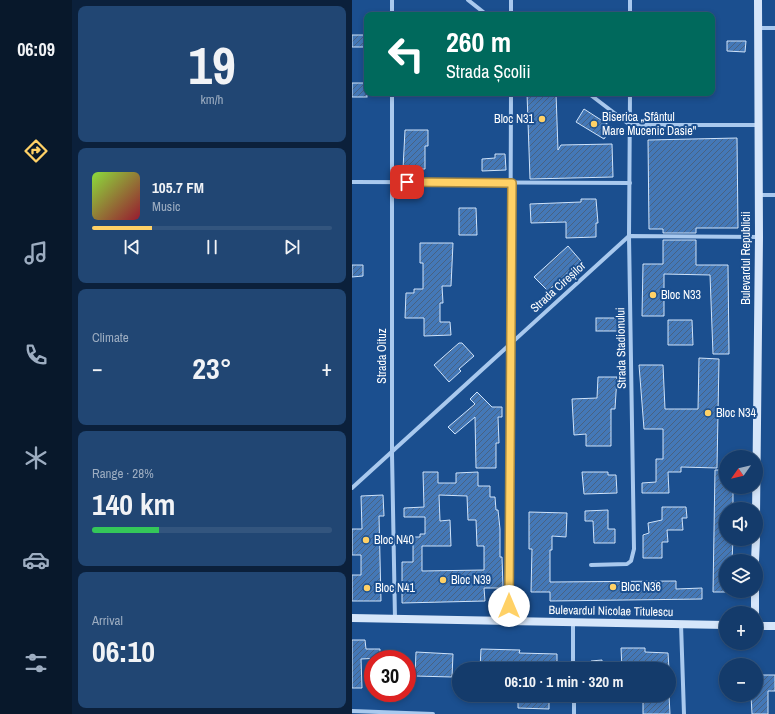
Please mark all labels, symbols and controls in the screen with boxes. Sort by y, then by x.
text: 260 m [446,23,511,61]
icon: left [380,28,432,80]
text: 19 [188,30,236,100]
text: 06:09 [17,37,55,62]
text: Strada Școlii [446,59,531,84]
text: km/h [200,91,224,108]
place label: Biserica „Sfântul Mare Mucenic Dasie" [602,109,697,139]
place label: Bloc N31 [494,111,535,127]
marker: Bloc N31 [537,114,547,124]
marker: Biserica „Sfântul Mare Mucenic Dasie" [589,119,599,129]
icon: directions [22,137,50,165]
pin [390,165,424,199]
icon: arrive [396,171,418,193]
text: 105.7 FM [152,177,204,198]
text: Music [152,198,180,215]
street label: Bulevardul Republicii [738,211,754,305]
icon: previous [121,236,143,258]
icon: pause [201,236,223,258]
icon: next [281,236,303,258]
icon: music [22,239,50,267]
street label: Strada Cireșilor [527,258,589,316]
place label: Bloc N33 [661,287,701,303]
marker: Bloc N33 [648,290,658,300]
street label: Strada Stadionului [612,307,630,389]
street label: Strada Oituz [374,328,390,384]
text: Climate [92,329,129,346]
icon: phone [22,341,50,369]
text: 23° [192,348,232,388]
text: − [92,353,103,383]
text: + [321,353,332,383]
place label: Bloc N34 [716,405,756,421]
marker: Bloc N34 [703,408,713,418]
icon: climate [22,444,50,472]
north arrow [719,450,763,494]
map controls [719,450,763,702]
text: Range · 28% [92,465,154,482]
text: 140 km [92,484,175,524]
button: sound [719,502,763,546]
place label: Bloc N40 [374,532,414,548]
marker: Bloc N40 [361,535,371,545]
icon: car [22,546,50,574]
button: layers [719,554,763,598]
place label: Bloc N39 [451,572,491,588]
marker: Bloc N39 [438,575,448,585]
place label: Bloc N36 [621,579,661,595]
place label: Bloc N41 [375,580,415,596]
marker: Bloc N36 [608,582,618,592]
marker: Bloc N41 [362,583,372,593]
position arrow [488,585,530,627]
street label: Bulevardul Nicolae Titulescu [548,602,674,620]
button: + [719,606,763,650]
text: Arrival [92,612,123,629]
text: 06:10 [92,631,155,671]
icon: filters [22,649,50,677]
speed limit sign: 30 [364,650,416,702]
button: − [719,658,763,702]
text: 06:10 · 1 min · 320 m [505,671,623,692]

